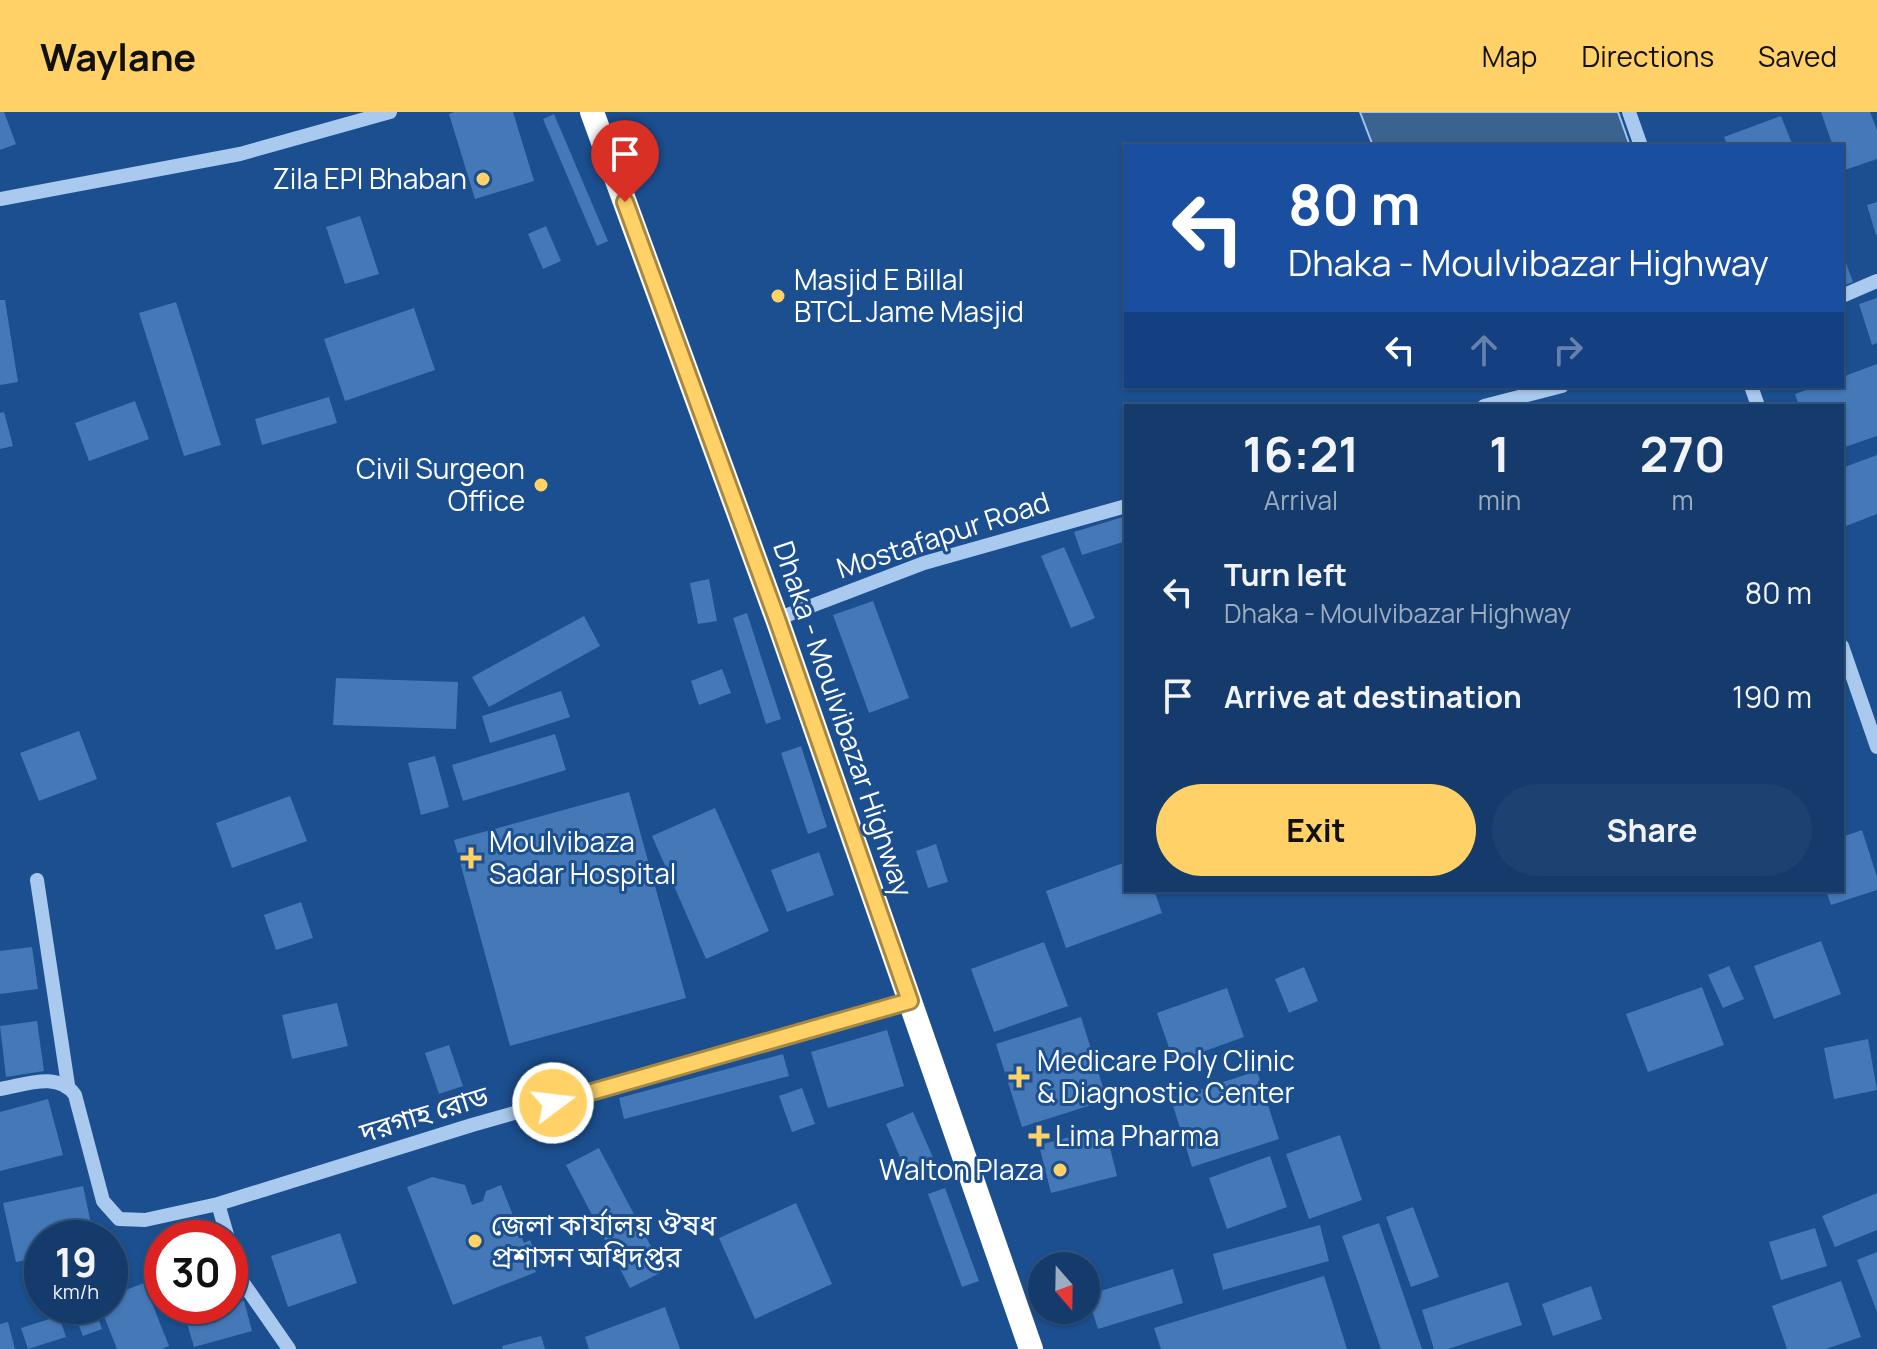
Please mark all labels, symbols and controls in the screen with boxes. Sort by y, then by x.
text: Waylane [40,30,196,82]
text: Map [1482,37,1537,75]
text: Directions [1581,37,1714,75]
text: Saved [1758,37,1837,75]
pin [591,120,659,202]
icon: arrive [603,132,647,176]
place label: Zila EPI Bhaban [272,159,467,197]
text: 80 m [1288,165,1421,242]
marker: Zila EPI Bhaban [474,170,492,188]
icon: left [1156,176,1260,280]
text: Dhaka - Moulvibazar Highway [1288,238,1769,287]
place label: Masjid E Billal BTCL Jame Masjid [794,260,1024,330]
marker: Masjid E Billal BTCL Jame Masjid [769,287,787,305]
icon: left [1378,328,1422,372]
icon: ahead [1462,328,1506,372]
icon: right [1546,328,1590,372]
text: 16:21 [1242,421,1359,486]
text: 1 [1489,421,1510,486]
text: 270 [1640,421,1726,486]
place label: Civil Surgeon Office [356,449,525,519]
marker: Civil Surgeon Office [532,476,550,494]
street label: Mostafapur Road [831,482,1054,586]
text: Arrival [1264,482,1338,518]
text: min [1478,482,1521,518]
text: m [1672,482,1694,518]
street label: Dhaka - Moulvibazar Highway [765,536,923,902]
text: Turn left [1224,554,1347,595]
icon: left [1156,570,1200,614]
text: 80 m [1745,572,1812,613]
text: Dhaka - Moulvibazar Highway [1224,595,1571,631]
icon: arrive [1156,674,1200,718]
text: Arrive at destination [1224,676,1522,717]
text: 190 m [1732,676,1812,717]
button: Exit [1156,784,1476,876]
button: Share [1492,784,1812,876]
place label: Moulvibaza Sadar Hospital [489,822,676,892]
marker: Moulvibaza Sadar Hospital [460,847,482,869]
place label: Medicare Poly Clinic & Diagnostic Center [1037,1041,1295,1111]
position arrow [511,1061,595,1145]
marker: Medicare Poly Clinic & Diagnostic Center [1008,1066,1030,1088]
street label: দরগাহ রোড [354,1075,494,1151]
place label: Lima Pharma [1055,1116,1219,1154]
marker: Lima Pharma [1030,1127,1048,1145]
place label: Walton Plaza [879,1150,1044,1188]
marker: Walton Plaza [1051,1161,1069,1179]
place label: জেলা কার্যালয় ঔষধ প্রশাসন অধিদপ্তর [491,1205,716,1275]
speed limit sign: 30 [144,1220,248,1324]
marker: জেলা কার্যালয় ঔষধ প্রশাসন অধিদপ্তর [466,1232,484,1250]
text: 19 [55,1234,97,1289]
north arrow [1028,1252,1100,1324]
map controls [1028,1252,1100,1324]
text: km/h [53,1278,99,1305]

